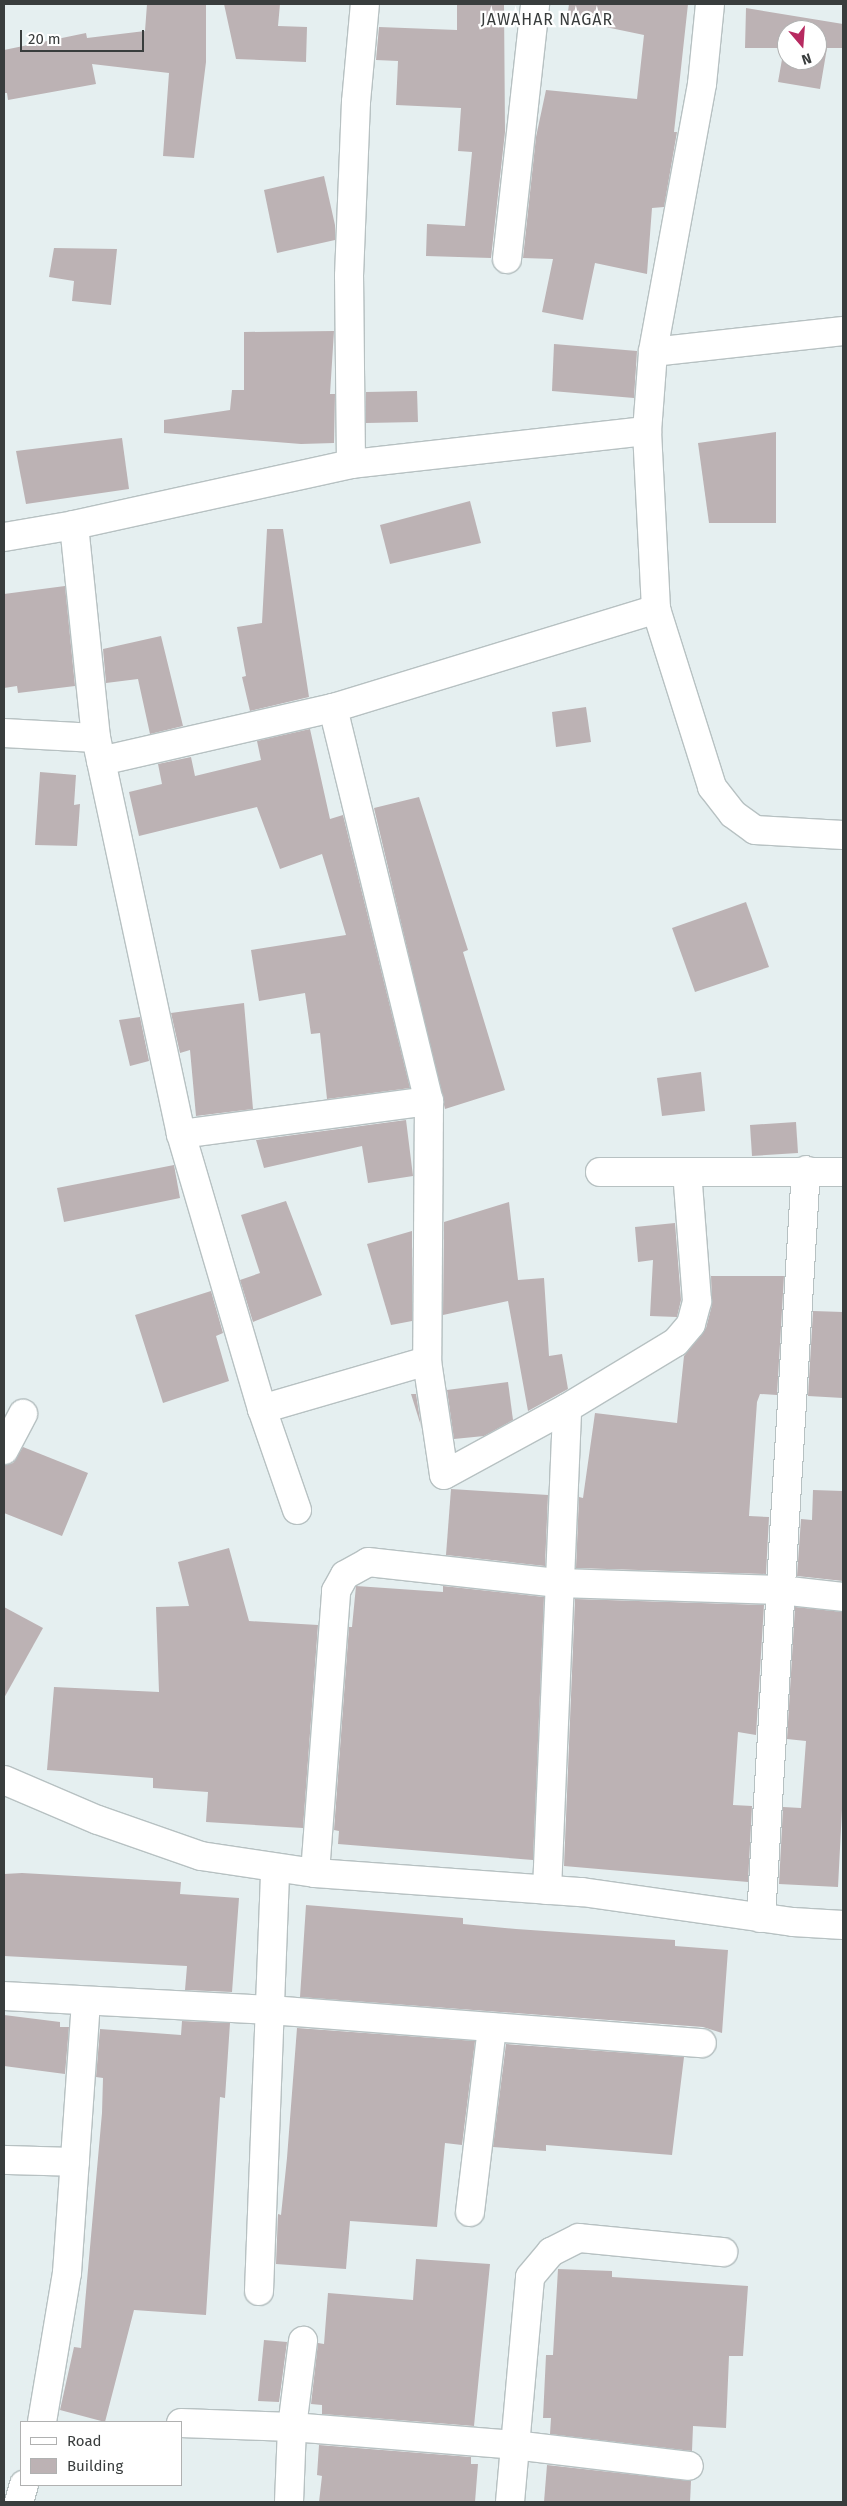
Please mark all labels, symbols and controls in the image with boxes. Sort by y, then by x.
district label: JAWAHAR NAGAR [479,10,615,30]
scale bar [22,20,146,52]
north arrow [777,20,827,70]
text: 20 m [28,30,61,48]
text: N [799,49,814,68]
legend [20,2421,182,2486]
text: Road [67,2432,102,2450]
text: Building [67,2457,123,2475]

